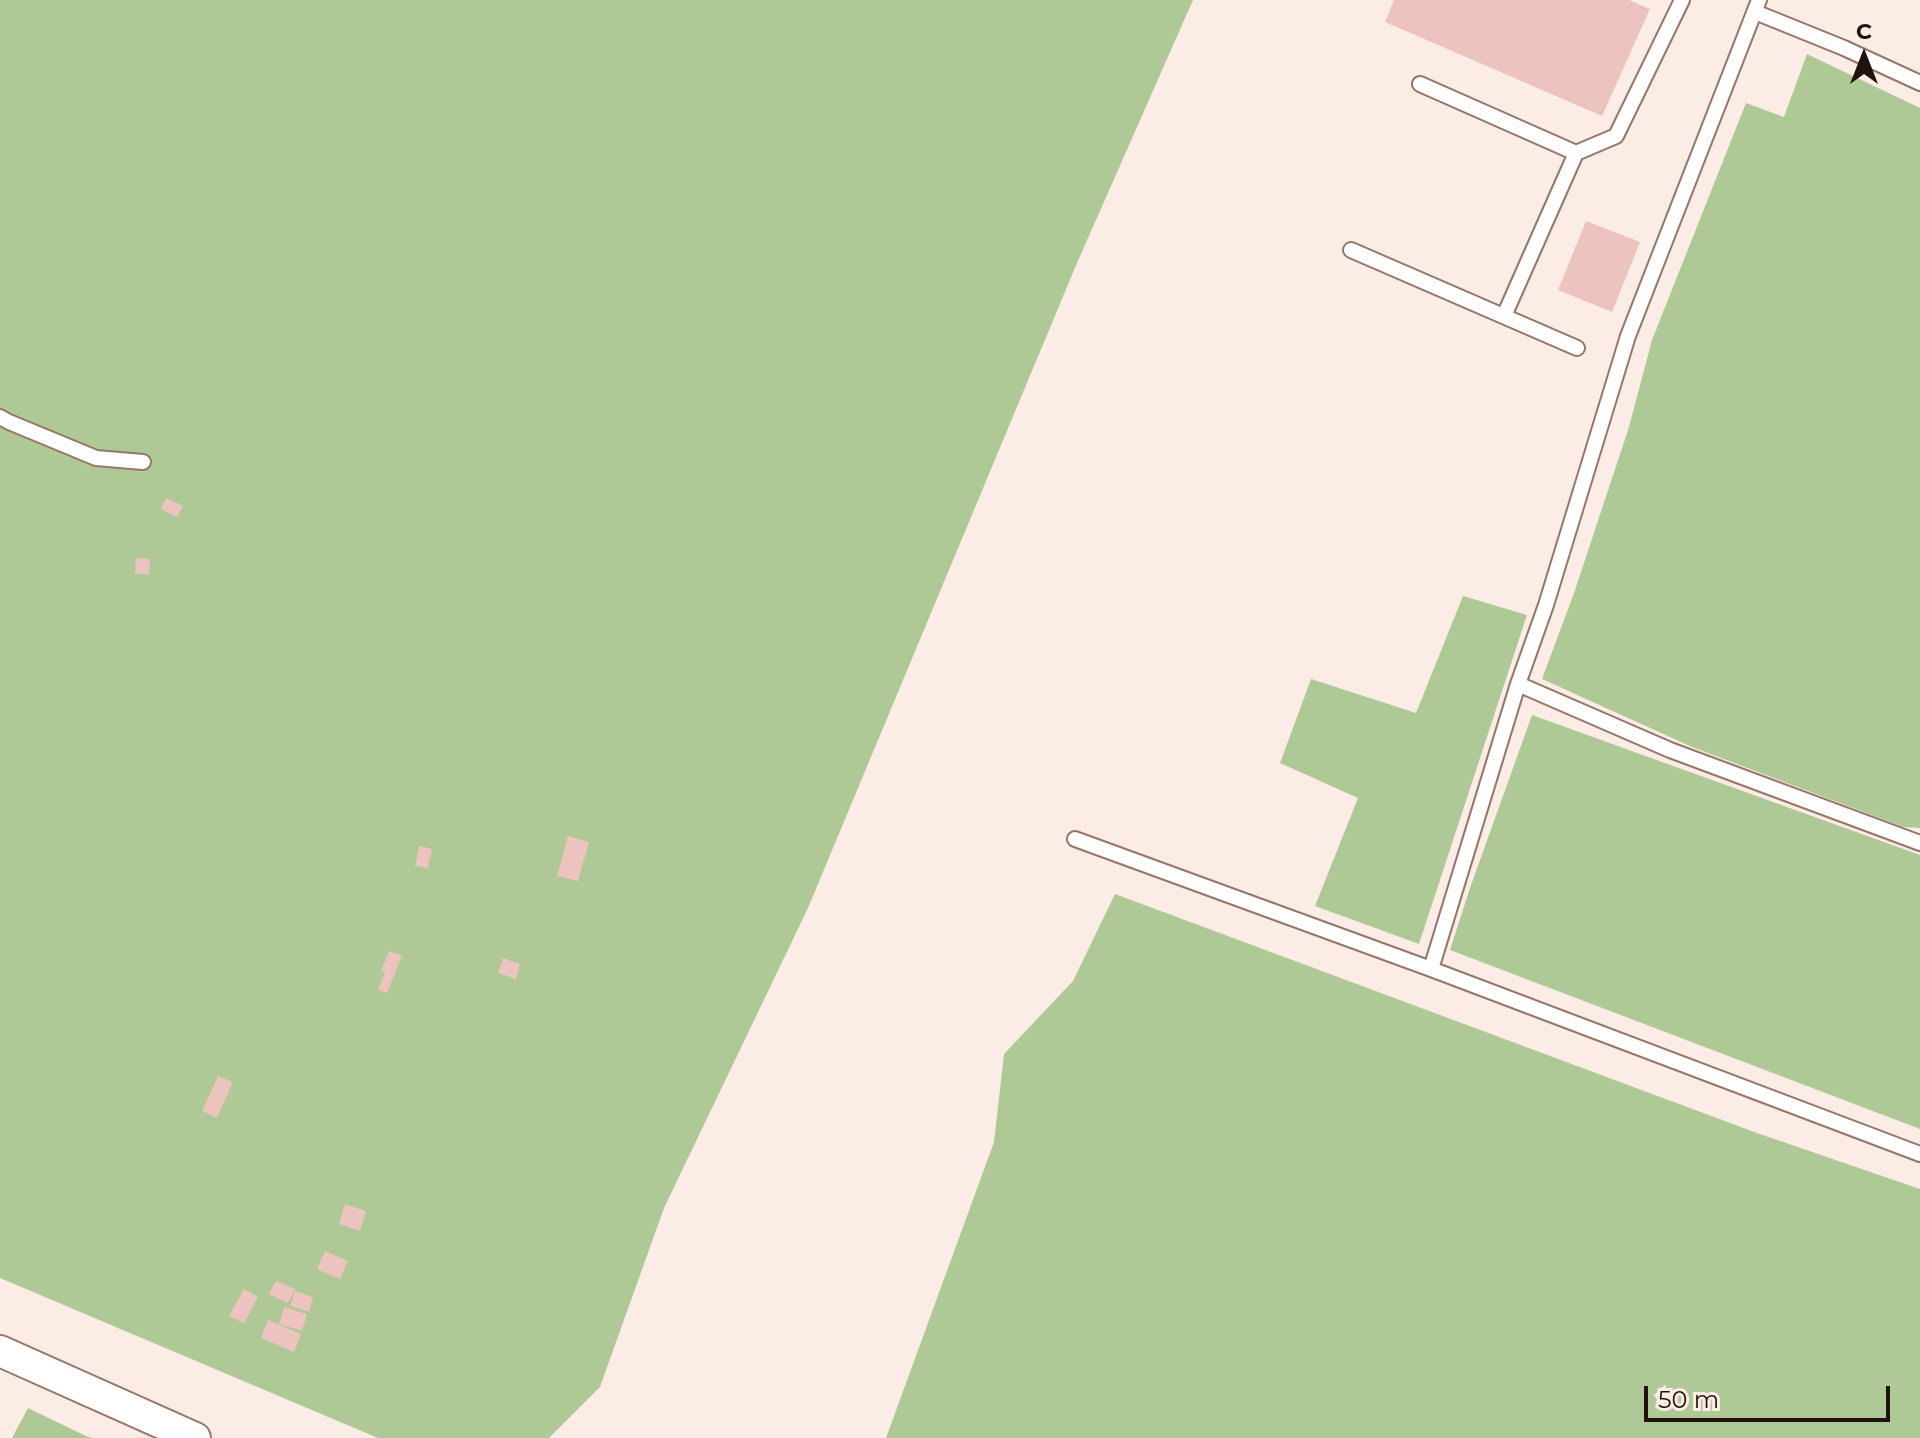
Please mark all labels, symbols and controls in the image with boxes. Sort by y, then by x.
north arrow [1824,16,1904,96]
text: С [1856,18,1872,45]
scale bar [1648,1370,1894,1420]
text: 50 m [1658,1385,1719,1414]

